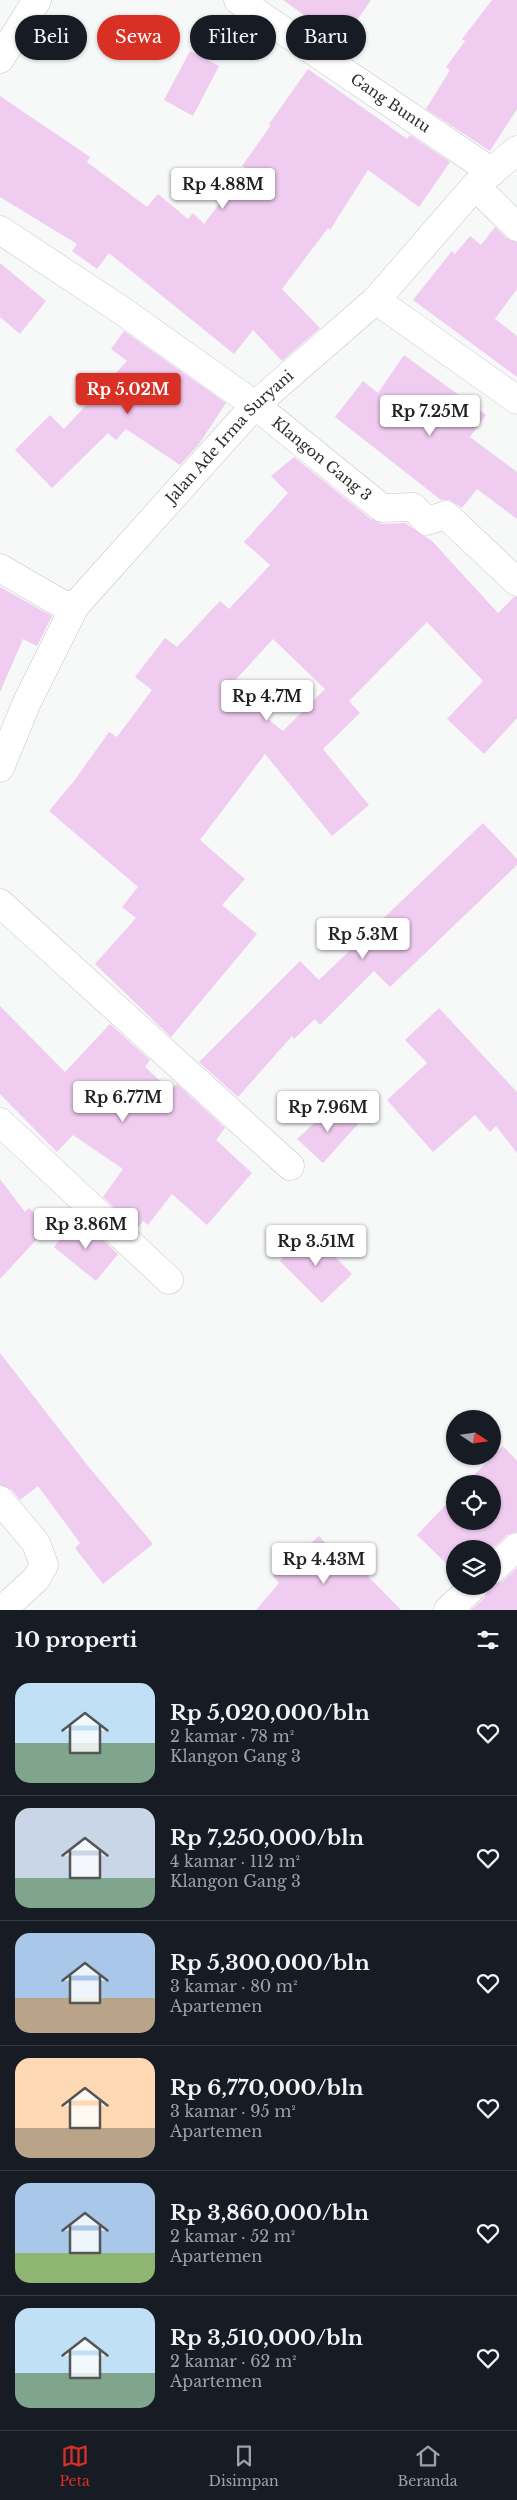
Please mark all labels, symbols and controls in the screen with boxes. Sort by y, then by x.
chip: Beli [15,15,87,60]
chip: Sewa [97,15,180,60]
chip: Filter [190,15,276,60]
chip: Baru [286,15,366,60]
street label: Gang Buntu [347,69,434,137]
pin: Rp 4.88M [171,168,275,210]
text: Rp 4.88M [182,174,264,194]
street label: Jalan Ade Irma Suryani [160,366,297,509]
pin: Rp 5.02M [76,372,180,415]
text: Rp 5.02M [87,379,169,399]
pin: Rp 7.25M [378,394,482,437]
text: Rp 7.25M [391,401,469,421]
street label: Klangon Gang 3 [268,413,376,505]
pin: Rp 4.7M [221,680,313,722]
text: Rp 4.7M [232,686,302,706]
pin: Rp 5.3M [317,918,409,960]
text: Rp 5.3M [328,924,398,944]
pin: Rp 6.77M [71,1080,175,1123]
text: Rp 6.77M [84,1087,162,1107]
pin: Rp 7.96M [276,1090,380,1133]
text: Rp 7.96M [288,1097,368,1117]
pin: Rp 3.86M [34,1208,138,1250]
text: Rp 3.86M [45,1214,127,1234]
pin: Rp 3.51M [264,1224,368,1267]
text: Rp 3.51M [277,1231,355,1251]
north arrow [446,1410,501,1465]
map controls [446,1410,501,1595]
button: locate [446,1475,501,1530]
button: layers [446,1540,501,1595]
pin: Rp 4.43M [272,1542,376,1585]
text: Rp 4.43M [283,1549,365,1569]
icon: filters [474,1626,502,1654]
text: 10 properti [15,1627,137,1653]
text: Rp 5,020,000/bln [170,1700,370,1726]
icon: home [55,1703,115,1763]
icon: heart [474,1719,502,1747]
text: 2 kamar · 78 m² [170,1726,294,1746]
text: Klangon Gang 3 [170,1746,301,1766]
text: Rp 7,250,000/bln [170,1825,364,1851]
icon: home [55,1828,115,1888]
icon: heart [474,1844,502,1872]
text: 4 kamar · 112 m² [170,1851,300,1871]
text: Klangon Gang 3 [170,1871,301,1891]
text: Rp 5,300,000/bln [170,1950,370,1976]
icon: home [55,1953,115,2013]
icon: heart [474,1969,502,1997]
text: 3 kamar · 80 m² [170,1976,298,1996]
text: Apartemen [170,1996,262,2016]
text: Rp 6,770,000/bln [170,2075,364,2101]
icon: home [55,2078,115,2138]
icon: heart [474,2094,502,2122]
text: 3 kamar · 95 m² [170,2101,296,2121]
text: Apartemen [170,2121,262,2141]
text: Rp 3,860,000/bln [170,2200,369,2226]
icon: home [55,2203,115,2263]
icon: heart [474,2219,502,2247]
text: 2 kamar · 52 m² [170,2226,295,2246]
text: Apartemen [170,2246,262,2266]
text: Rp 3,510,000/bln [170,2325,363,2351]
icon: home [55,2328,115,2388]
icon: heart [474,2344,502,2372]
text: 2 kamar · 62 m² [170,2351,297,2371]
text: Apartemen [170,2371,262,2391]
tab: Peta [59,2442,90,2490]
tab: Disimpan [209,2442,279,2490]
tab: Beranda [398,2442,458,2490]

